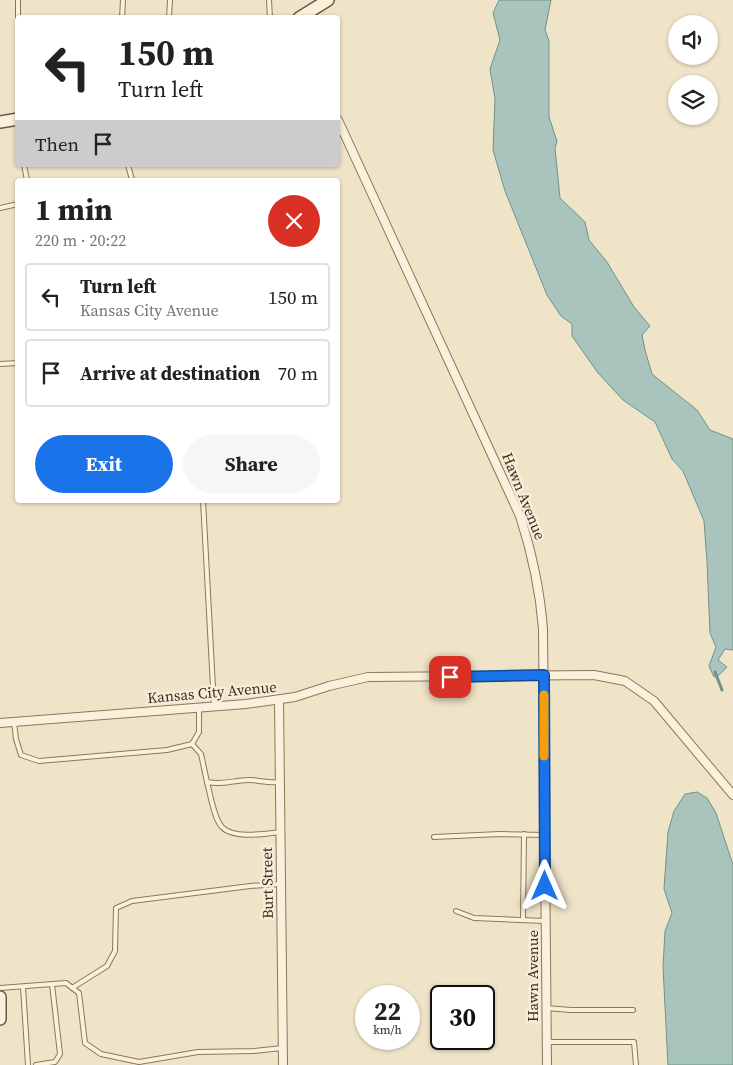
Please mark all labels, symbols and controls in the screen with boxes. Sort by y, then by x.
map controls [668,15,718,125]
button: sound [668,15,718,65]
text: 150 m [118,29,214,77]
icon: left [35,35,100,100]
text: Turn left [118,74,203,104]
button: layers [668,75,718,125]
icon: arrive [89,130,117,158]
text: Then [35,131,79,157]
text: 1 min [35,189,113,230]
button: close [268,195,320,247]
text: 220 m · 20:22 [35,229,126,251]
text: Turn left [80,273,156,299]
icon: left [37,283,65,311]
text: 150 m [268,284,318,310]
text: Kansas City Avenue [80,299,219,321]
icon: arrive [37,359,65,387]
text: Arrive at destination [80,360,260,386]
text: 70 m [277,360,318,386]
button: Exit [35,435,173,493]
button: Share [183,435,320,493]
street label: Hawn Avenue [497,449,551,543]
pin [429,656,471,698]
icon: arrive [436,663,464,691]
street label: Kansas City Avenue [146,676,278,708]
street label: Burt Street [256,847,278,919]
position arrow [518,859,570,911]
street label: Hawn Avenue [522,930,543,1022]
speed limit sign: 30 [430,985,495,1050]
text: 22 [374,994,401,1028]
text: km/h [373,1022,402,1038]

